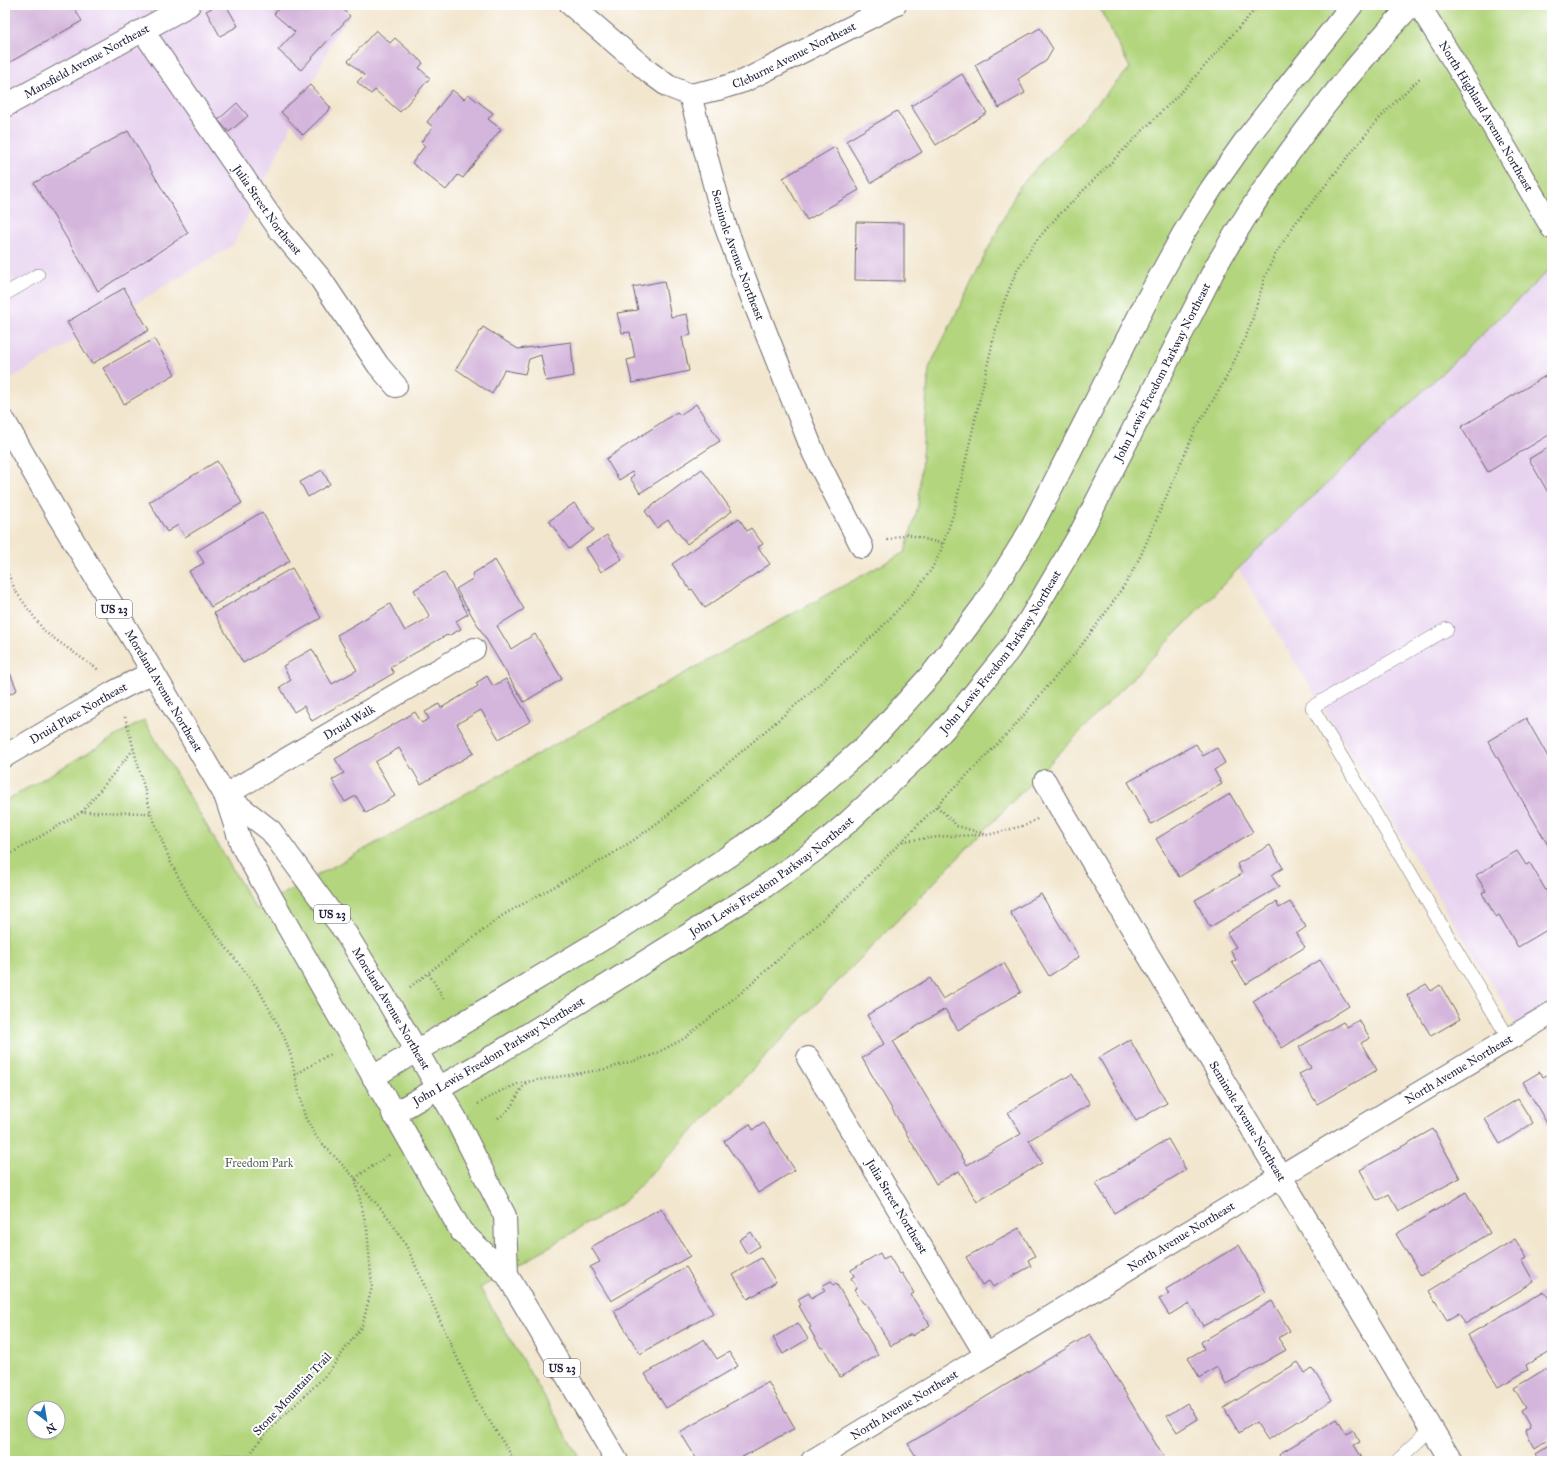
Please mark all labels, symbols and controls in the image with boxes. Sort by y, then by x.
street label: Cleburne Avenue Northeast [731,19,859,91]
street label: Mansfield Avenue Northeast [21,21,152,101]
street label: North Highland Avenue Northeast [1436,39,1537,195]
street label: Julia Street Northeast [228,161,305,258]
street label: Seminole Avenue Northeast [709,188,768,323]
street label: John Lewis Freedom Parkway Northeast [1110,280,1214,466]
street label: John Lewis Freedom Parkway Northeast [935,567,1064,738]
road number: US 23 [96,600,132,618]
street label: Moreland Avenue Northeast [122,627,206,755]
street label: Druid Place Northeast [27,679,130,747]
street label: Druid Walk [321,701,378,743]
street label: John Lewis Freedom Parkway Northeast [685,813,857,941]
road number: US 23 [314,905,350,923]
street label: Moreland Avenue Northeast [349,945,433,1073]
street label: John Lewis Freedom Parkway Northeast [409,994,588,1110]
street label: North Avenue Northeast [1402,1031,1515,1107]
street label: Seminole Avenue Northeast [1206,1059,1289,1184]
street label: Julia Street Northeast [861,1155,931,1257]
park label: Freedom Park [225,1156,294,1170]
street label: North Avenue Northeast [1125,1198,1238,1274]
street label: Stone Mountain Trail [250,1349,335,1438]
road number: US 23 [544,1359,580,1377]
street label: North Avenue Northeast [848,1367,961,1443]
north arrow [26,1400,66,1440]
text: N [43,1420,58,1436]

